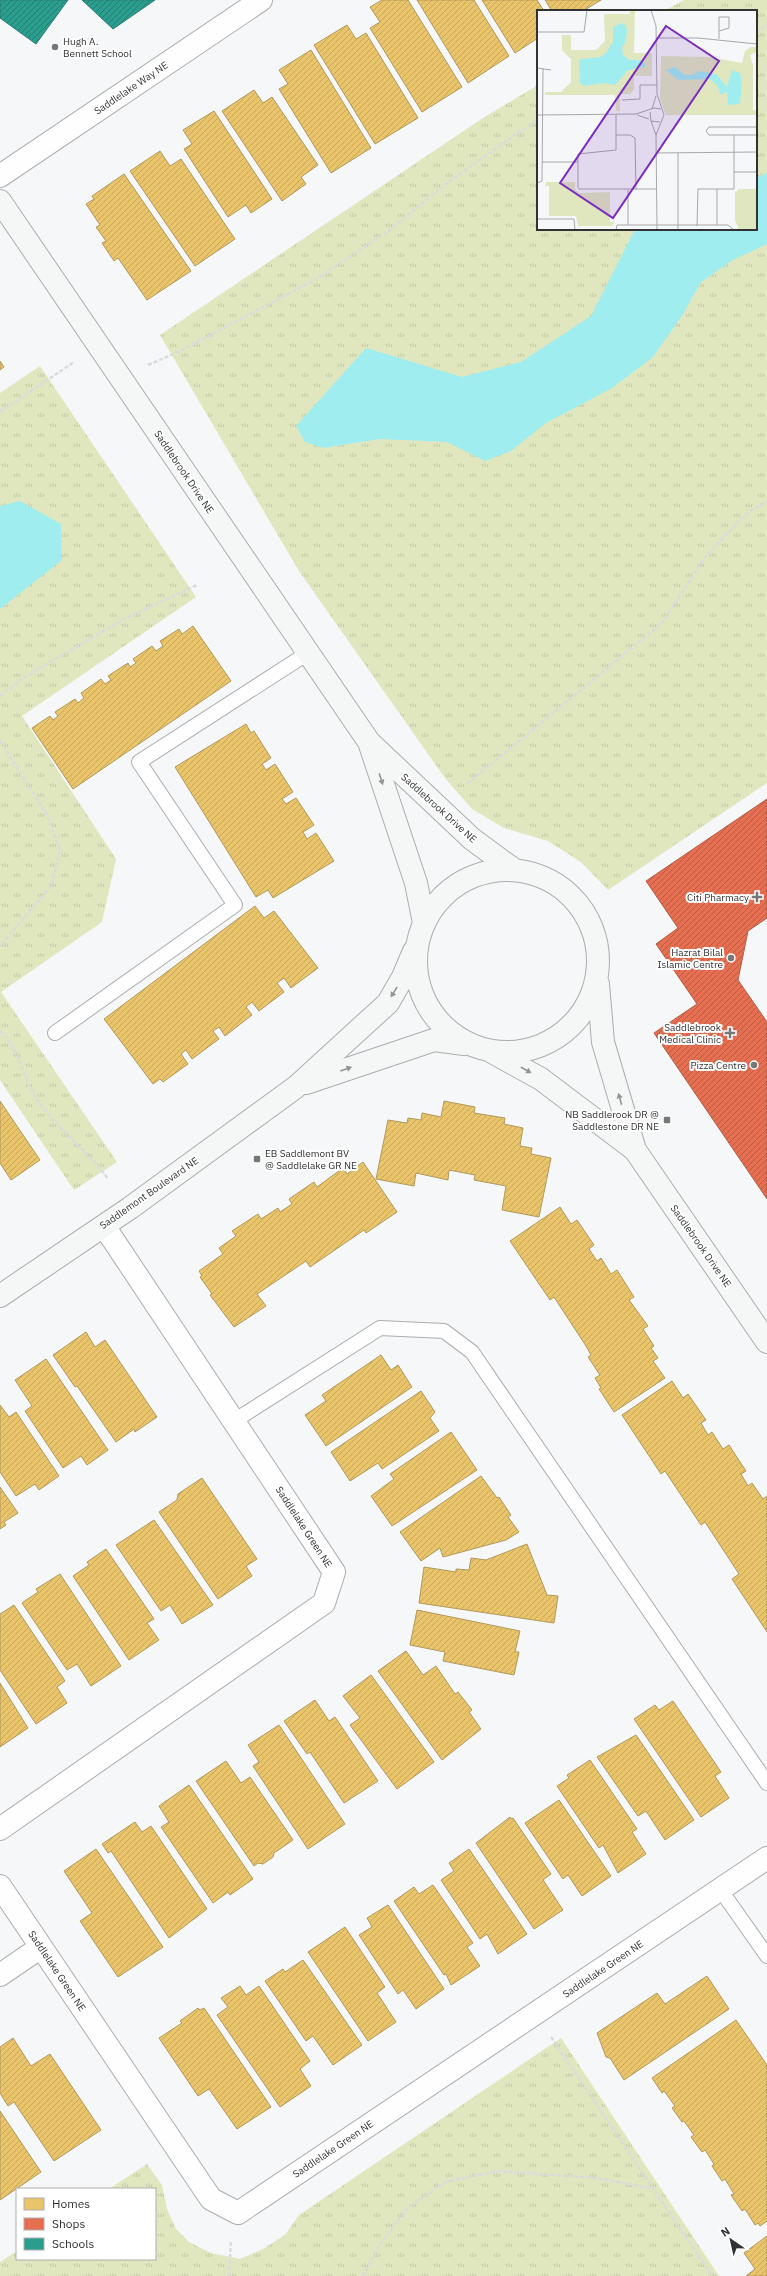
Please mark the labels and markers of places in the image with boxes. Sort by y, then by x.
place label: Hugh A. Bennett School [63,35,132,60]
marker: Hugh A. Bennett School [50,42,60,52]
place label: Citi Pharmacy [687,891,749,904]
marker: Citi Pharmacy [752,892,762,902]
place label: Hazrat Bilal Islamic Centre [657,946,723,971]
marker: Hazrat Bilal Islamic Centre [726,953,736,963]
place label: Saddlebrook Medical Clinic [659,1021,722,1046]
marker: Saddlebrook Medical Clinic [724,1027,736,1039]
place label: Pizza Centre [690,1059,747,1072]
marker: Pizza Centre [749,1060,759,1070]
place label: NB Saddlerook DR @ Saddlestone DR NE [565,1108,659,1133]
marker: NB Saddlerook DR @ Saddlestone DR NE [662,1115,672,1125]
place label: EB Saddlemont BV @ Saddlelake GR NE [265,1147,357,1172]
marker: EB Saddlemont BV @ Saddlelake GR NE [252,1154,262,1164]

